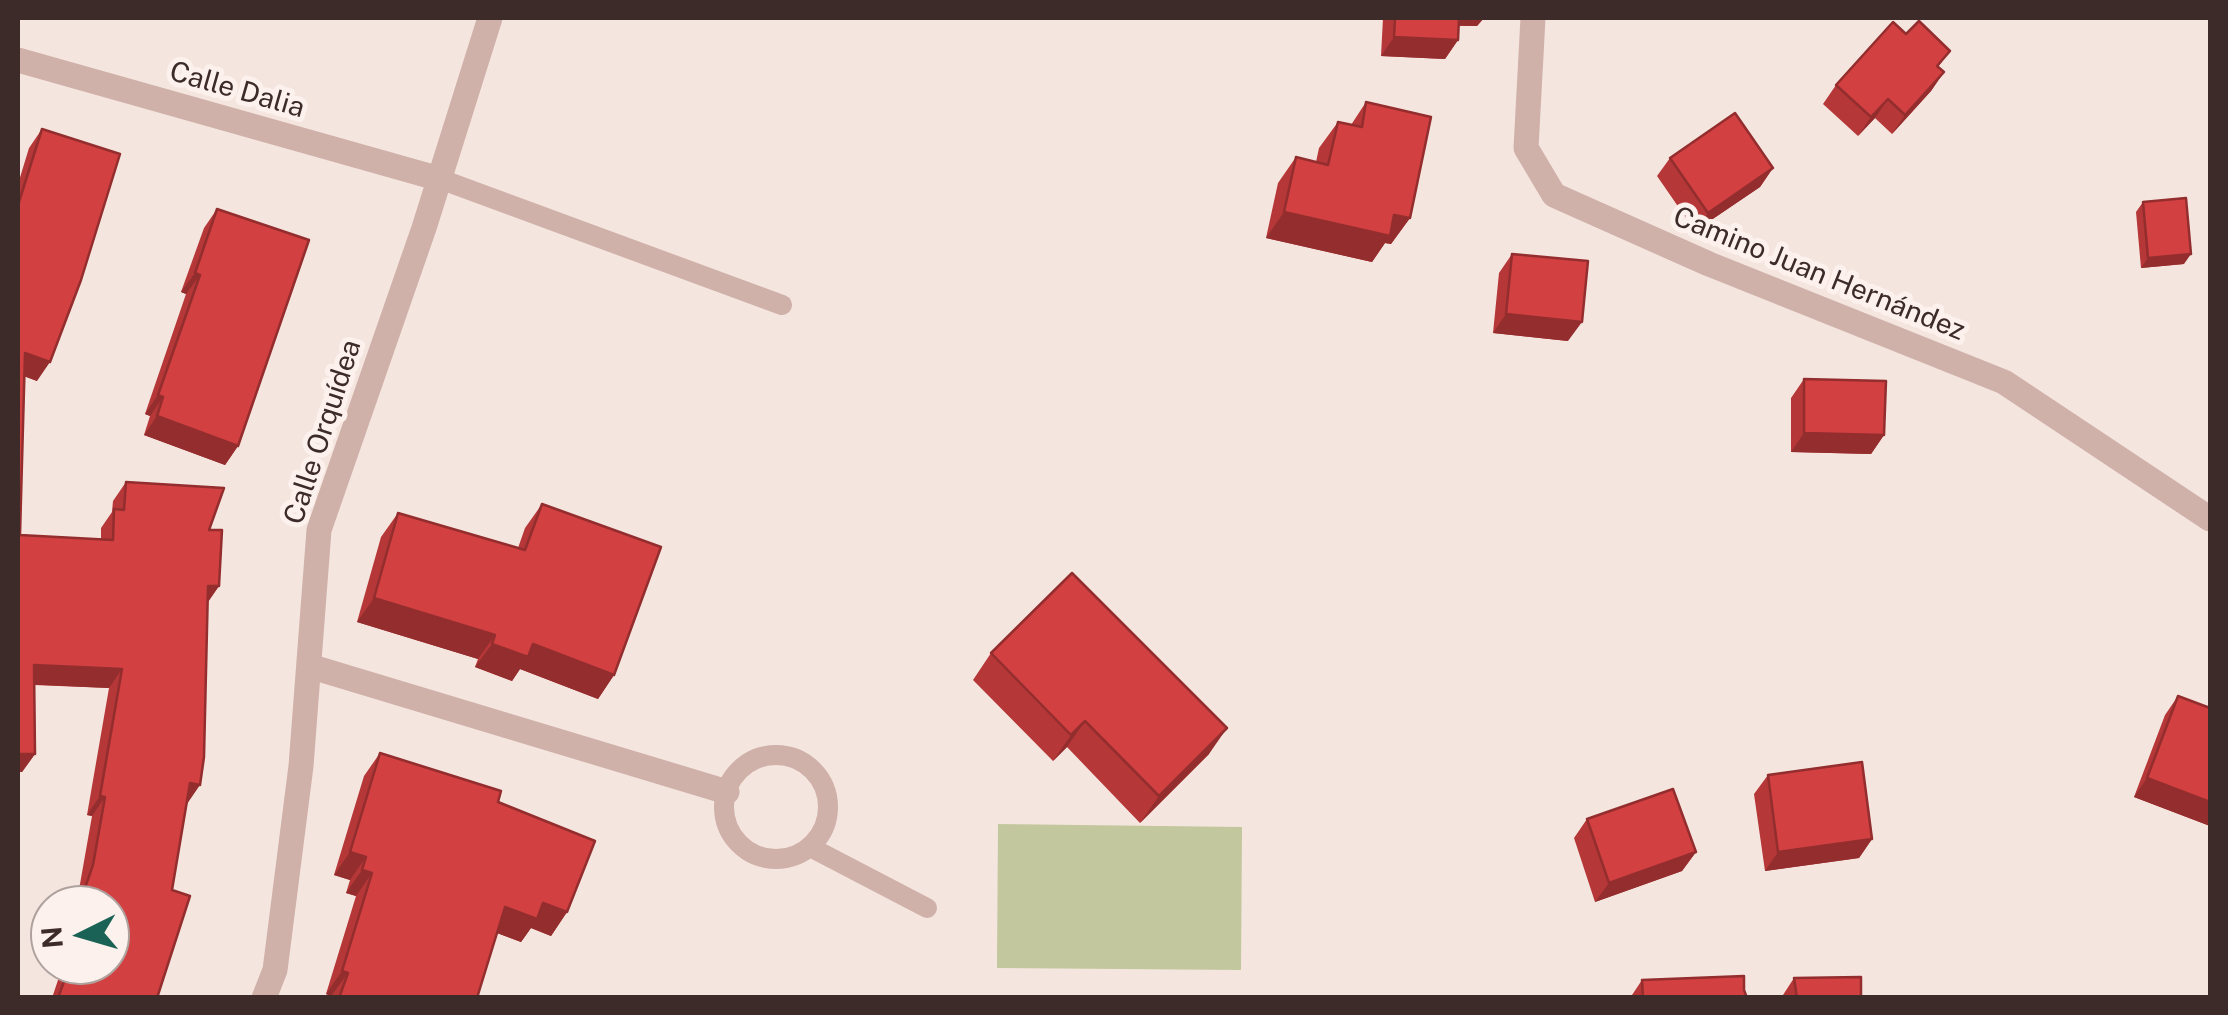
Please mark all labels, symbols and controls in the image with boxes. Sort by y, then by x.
street label: Calle Dalia [166,55,308,125]
street label: Camino Juan Hernández [1668,200,1970,348]
street label: Calle Orquídea [277,336,369,528]
north arrow [30,885,130,985]
text: N [34,925,69,950]

